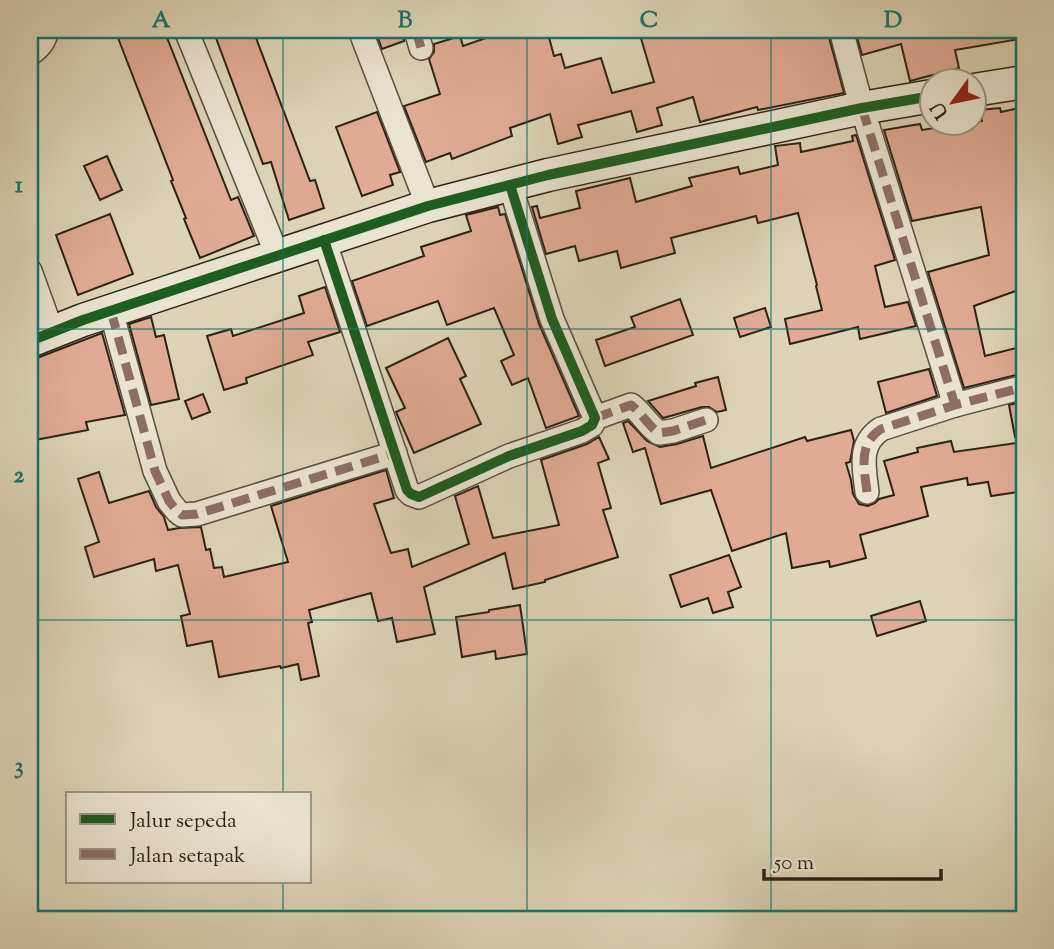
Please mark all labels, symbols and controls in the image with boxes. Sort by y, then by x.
text: A [152,5,171,38]
text: B [398,5,413,38]
text: C [640,5,658,38]
text: D [884,5,902,38]
north arrow [918,66,988,136]
text: U [925,96,956,124]
text: 1 [15,170,23,203]
text: 2 [14,460,25,493]
text: 3 [14,751,24,784]
legend [66,792,312,883]
text: Jalur sepeda [129,807,237,837]
scale bar [764,837,940,881]
text: Jalan setapak [129,842,246,872]
text: 50 m [773,849,814,879]

